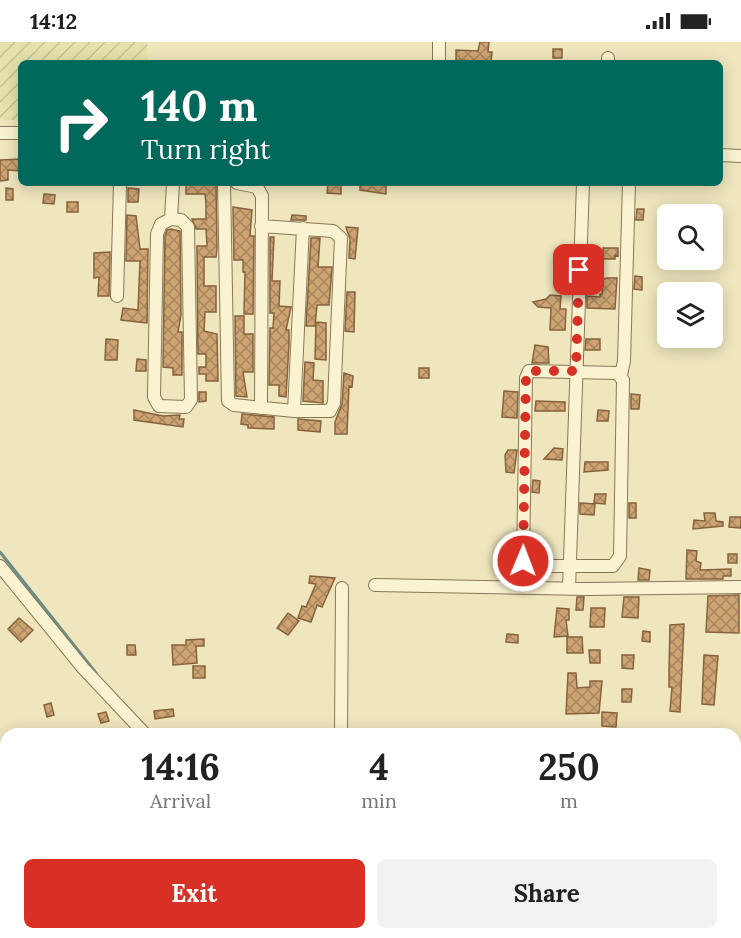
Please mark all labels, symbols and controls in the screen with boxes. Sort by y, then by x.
text: 14:12 [30,7,77,35]
text: 140 m [141,79,257,133]
icon: right [42,84,120,162]
text: Turn right [141,132,270,166]
map controls [657,204,723,348]
button: search [657,204,723,270]
pin [553,244,604,295]
icon: arrive [562,253,595,286]
button: layers [657,282,723,348]
position arrow [491,529,555,593]
text: 14:16 [141,744,220,790]
text: 4 [369,744,389,790]
text: 250 [538,744,600,790]
text: Arrival [150,788,211,813]
text: min [361,788,397,813]
text: m [560,788,578,813]
button: Exit [24,859,365,928]
button: Share [377,859,717,928]

